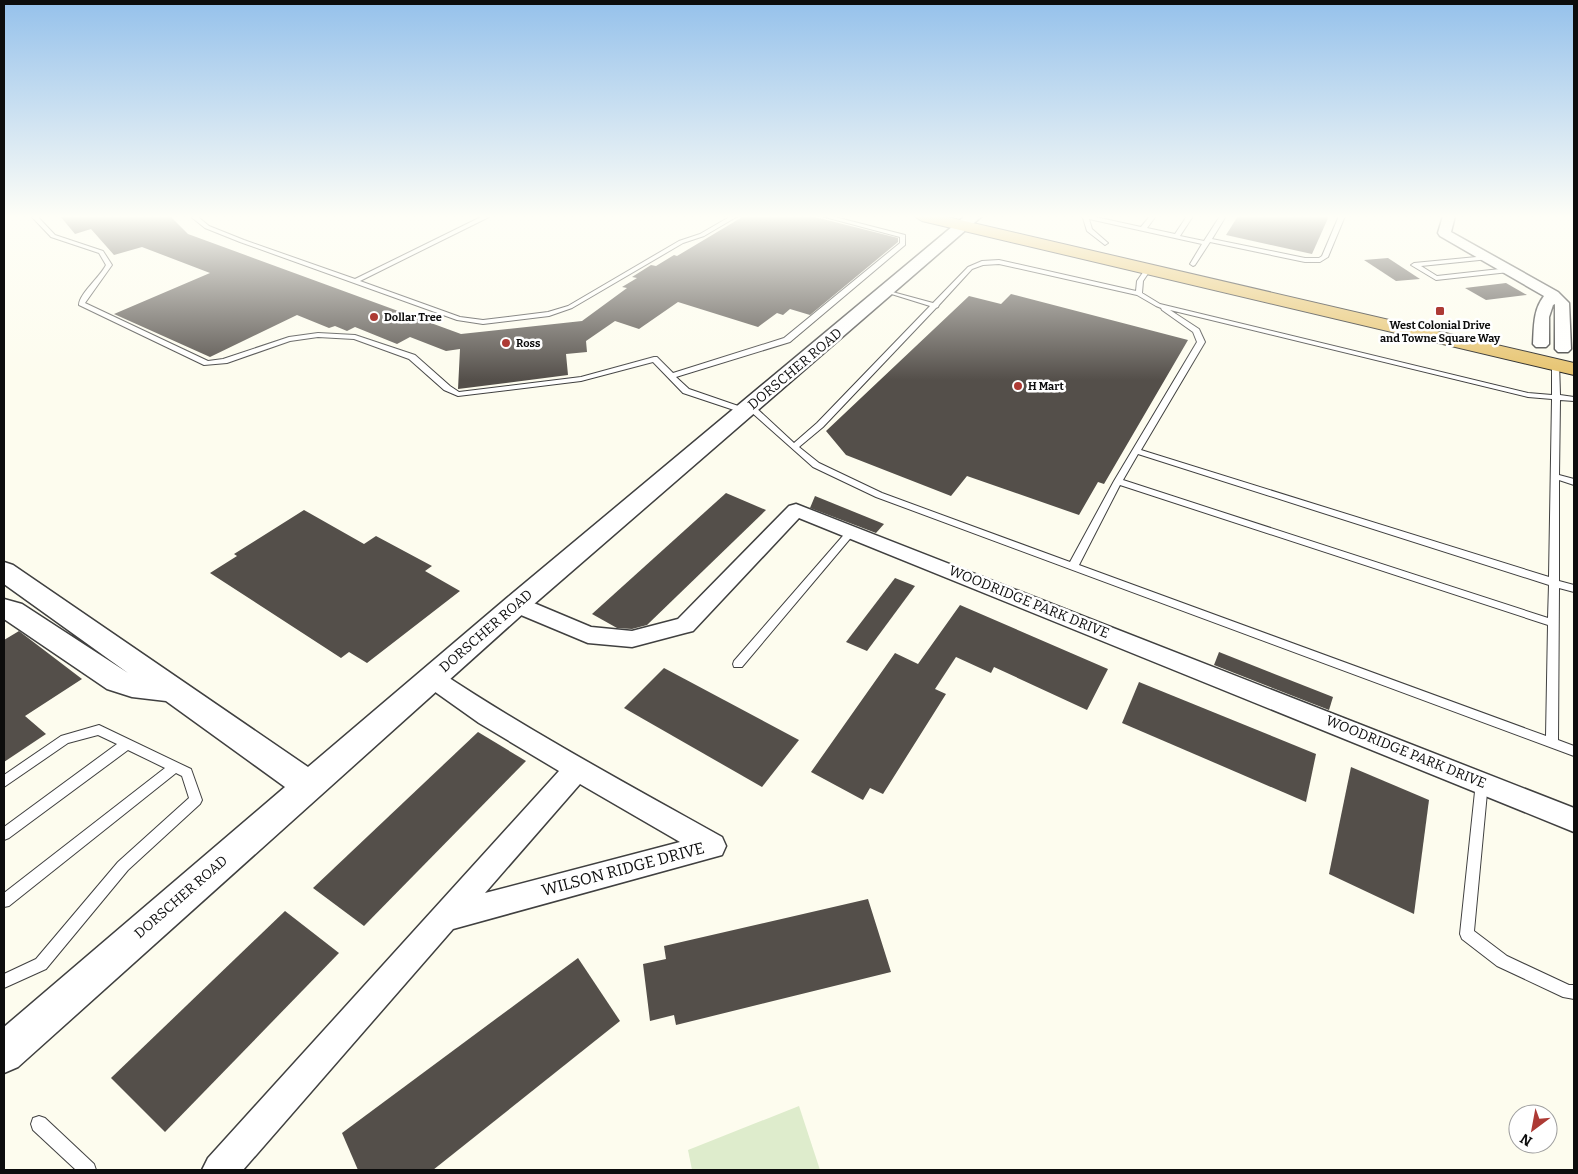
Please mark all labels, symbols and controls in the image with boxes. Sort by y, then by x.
marker: West Colonial Drive and Towne Square Way [1434,305,1446,317]
marker: Dollar Tree [368,311,380,323]
place label: Dollar Tree [384,311,442,324]
place label: West Colonial Drive and Towne Square Way [1380,319,1501,345]
street label: DORSCHER ROAD [744,325,846,413]
marker: Ross [500,337,512,349]
place label: Ross [516,337,541,350]
marker: H Mart [1012,380,1024,392]
place label: H Mart [1028,380,1064,393]
street label: WOODRIDGE PARK DRIVE [946,562,1112,642]
street label: DORSCHER ROAD [436,586,536,676]
street label: WOODRIDGE PARK DRIVE [1323,712,1489,792]
street label: WILSON RIDGE DRIVE [540,838,706,900]
street label: DORSCHER ROAD [131,852,231,942]
north arrow [1508,1104,1558,1154]
text: N [1517,1129,1535,1150]

